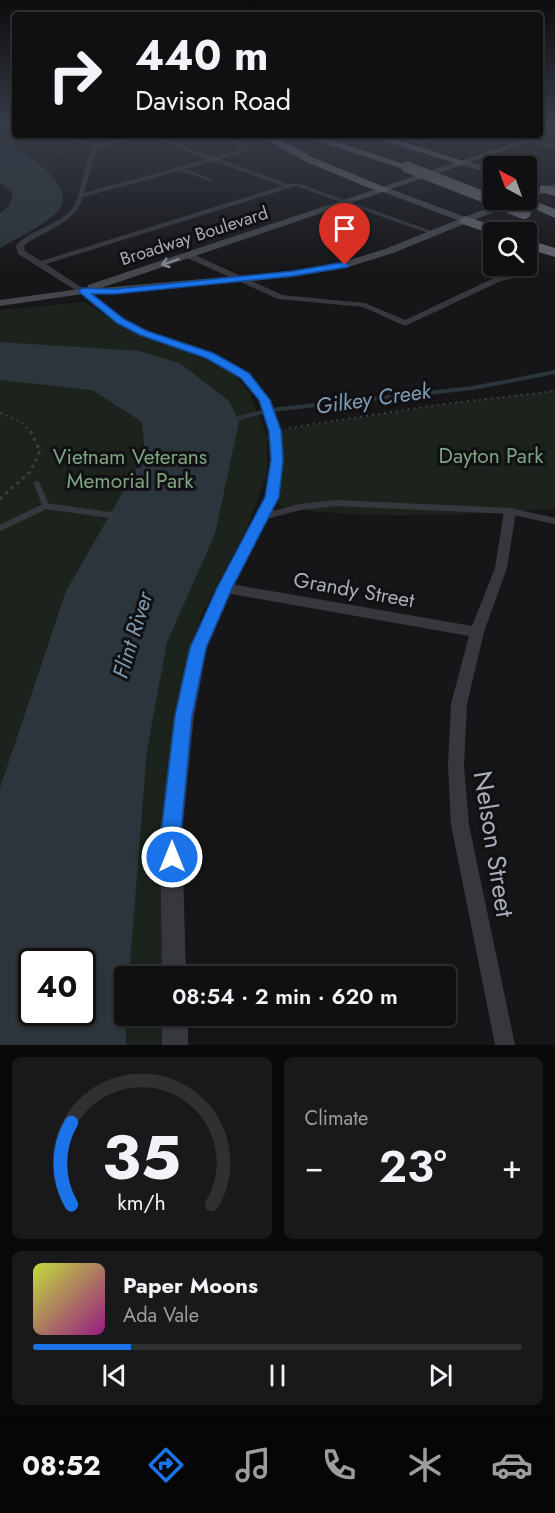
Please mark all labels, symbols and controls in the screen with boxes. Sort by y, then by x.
text: 440 m [135,25,268,86]
icon: right [36,36,114,114]
text: Davison Road [135,81,291,120]
north arrow [483,156,537,210]
map controls [483,156,537,276]
street label: Broadway Boulevard [117,200,271,272]
pin [319,203,370,265]
icon: arrive [328,212,361,245]
button: search [483,222,537,276]
one-way arrow [161,258,180,269]
water label: Gilkey Creek [313,374,434,422]
park label: Dayton Park [439,441,544,471]
park label: Vietnam Veterans Memorial Park [53,442,207,496]
street label: Grandy Street [291,565,417,615]
water label: Flint River [104,586,161,682]
street label: Nelson Street [464,768,524,921]
position arrow [140,825,204,889]
speed limit sign: 40 [18,948,96,1026]
text: 08:54 · 2 min · 620 m [172,980,398,1012]
text: Climate [305,1104,368,1133]
text: 35 [102,1112,181,1202]
text: 23° [379,1134,447,1199]
text: − [305,1143,324,1190]
text: + [502,1143,522,1190]
text: km/h [118,1187,166,1218]
text: Paper Moons [123,1269,258,1301]
text: Ada Vale [123,1301,199,1330]
icon: previous [98,1359,131,1392]
icon: pause [261,1359,294,1392]
icon: next [424,1359,457,1392]
icon: directions [145,1444,187,1486]
icon: music [232,1444,274,1486]
icon: phone [318,1444,360,1486]
icon: climate [404,1444,446,1486]
icon: car [491,1444,533,1486]
text: 08:52 [22,1446,101,1485]

